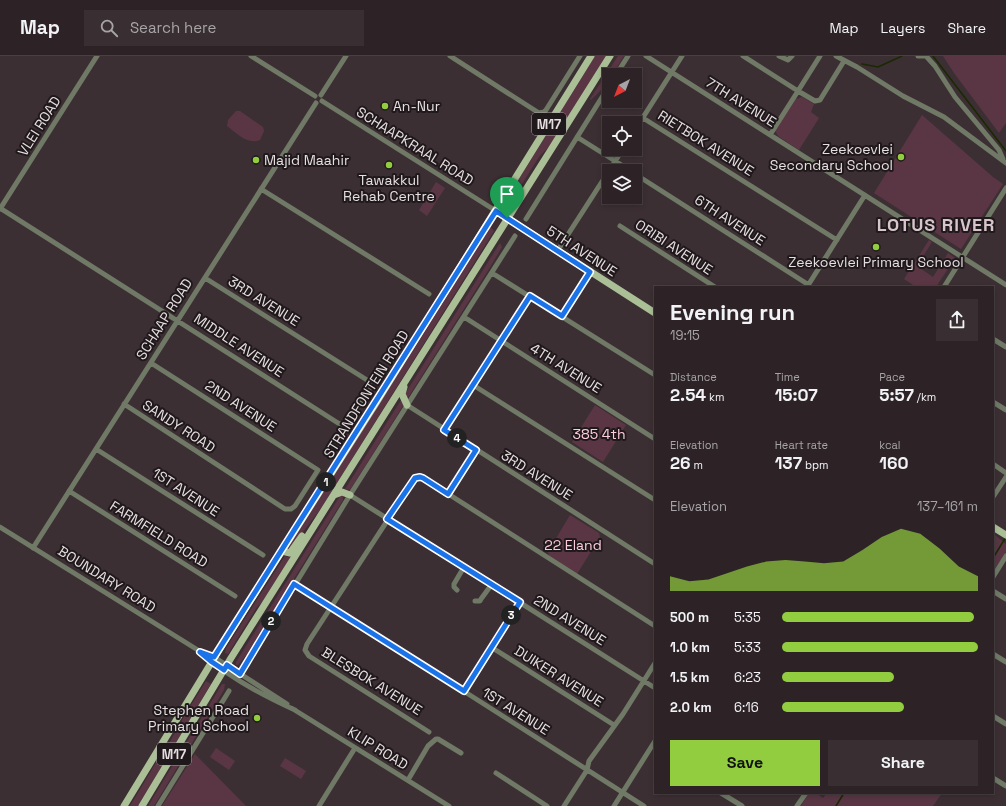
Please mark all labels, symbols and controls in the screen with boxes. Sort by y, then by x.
search box [84,10,364,46]
text: Map [20,15,60,40]
icon: search [98,17,120,39]
text: Search here [130,18,216,37]
text: Map [829,19,859,37]
text: Layers [881,19,925,37]
text: Share [947,19,986,37]
north arrow [602,68,642,108]
map controls [602,68,642,204]
street label: 7TH AVENUE [702,73,780,131]
street label: VLEI ROAD [14,93,64,159]
place label: An-Nur [393,97,440,115]
marker: An-Nur [380,101,390,111]
street label: SCHAAPKRAAL ROAD [353,103,477,189]
street label: RIETBOK AVENUE [655,106,758,180]
road number: M17 [532,113,566,135]
button: locate [602,116,642,156]
place label: Zeekoevlei Secondary School [770,140,893,174]
place label: Majid Maahir [264,151,349,169]
marker: Zeekoevlei Secondary School [896,152,906,162]
marker: Majid Maahir [251,155,261,165]
marker: Tawakkul Rehab Centre [384,160,394,170]
button: layers [602,164,642,204]
place label: Tawakkul Rehab Centre [343,171,435,205]
pin [490,177,524,218]
icon: arrive [496,183,518,205]
street label: 6TH AVENUE [691,191,769,250]
district label: LOTUS RIVER [877,213,995,236]
street label: ORIBI AVENUE [632,215,716,279]
street label: 5TH AVENUE [543,222,621,280]
marker: Zeekoevlei Primary School [871,242,881,252]
place label: Zeekoevlei Primary School [788,253,964,271]
street label: 3RD AVENUE [225,272,303,330]
street label: SCHAAP ROAD [132,275,196,363]
text: Evening run [670,298,795,326]
button: share [936,299,978,341]
street label: MIDDLE AVENUE [191,309,288,381]
street label: STRANDFONTEIN ROAD [319,327,413,461]
text: 19:15 [670,327,700,344]
street label: 4TH AVENUE [527,339,605,397]
text: Distance [670,370,717,384]
text: Time [775,370,800,384]
text: Pace [879,370,905,384]
street label: 2ND AVENUE [202,376,280,436]
text: 2.54 [670,384,706,406]
text: 15:07 [775,384,818,406]
text: 5:57 [879,384,914,406]
text: km [706,390,724,404]
text: /km [914,390,936,404]
street label: SANDY ROAD [139,396,219,456]
park label: 385 4th [573,425,625,443]
pin: 4 [447,428,467,448]
text: 4 [454,431,461,445]
text: Elevation [670,438,718,452]
text: Heart rate [775,438,828,452]
text: kcal [879,438,901,452]
street label: 3RD AVENUE [498,446,576,504]
text: 26 [670,452,691,474]
text: 137 [775,452,802,474]
text: 160 [879,452,909,474]
text: m [691,458,703,472]
text: bpm [802,458,829,472]
street label: 1ST AVENUE [149,464,223,520]
pin: 1 [316,472,336,492]
text: 1 [324,475,328,489]
street label: FARMFIELD ROAD [107,497,211,571]
text: Elevation [670,498,727,515]
text: 137–161 m [917,498,978,515]
park label: 22 Eland [544,536,602,554]
street label: BOUNDARY ROAD [55,542,159,616]
street label: 2ND AVENUE [531,591,609,649]
pin: 3 [501,605,521,625]
text: 3 [508,608,514,622]
text: 500 m [670,609,709,626]
text: 5:35 [734,609,761,626]
pin: 2 [261,611,281,631]
text: 2 [268,614,274,628]
text: 1.0 km [670,639,710,656]
text: 5:33 [734,639,761,656]
street label: DUIKER AVENUE [511,641,607,711]
street label: BLESBOK AVENUE [318,643,426,719]
text: 1.5 km [670,669,709,686]
text: 6:23 [734,669,761,686]
street label: 1ST AVENUE [479,683,553,739]
text: 2.0 km [670,699,712,716]
text: 6:16 [734,699,759,716]
place label: Stephen Road Primary School [148,701,249,735]
marker: Stephen Road Primary School [252,713,262,723]
street label: KLIP ROAD [344,722,412,774]
button: Save [670,740,820,786]
button: Share [828,740,978,786]
road number: M17 [157,743,191,765]

